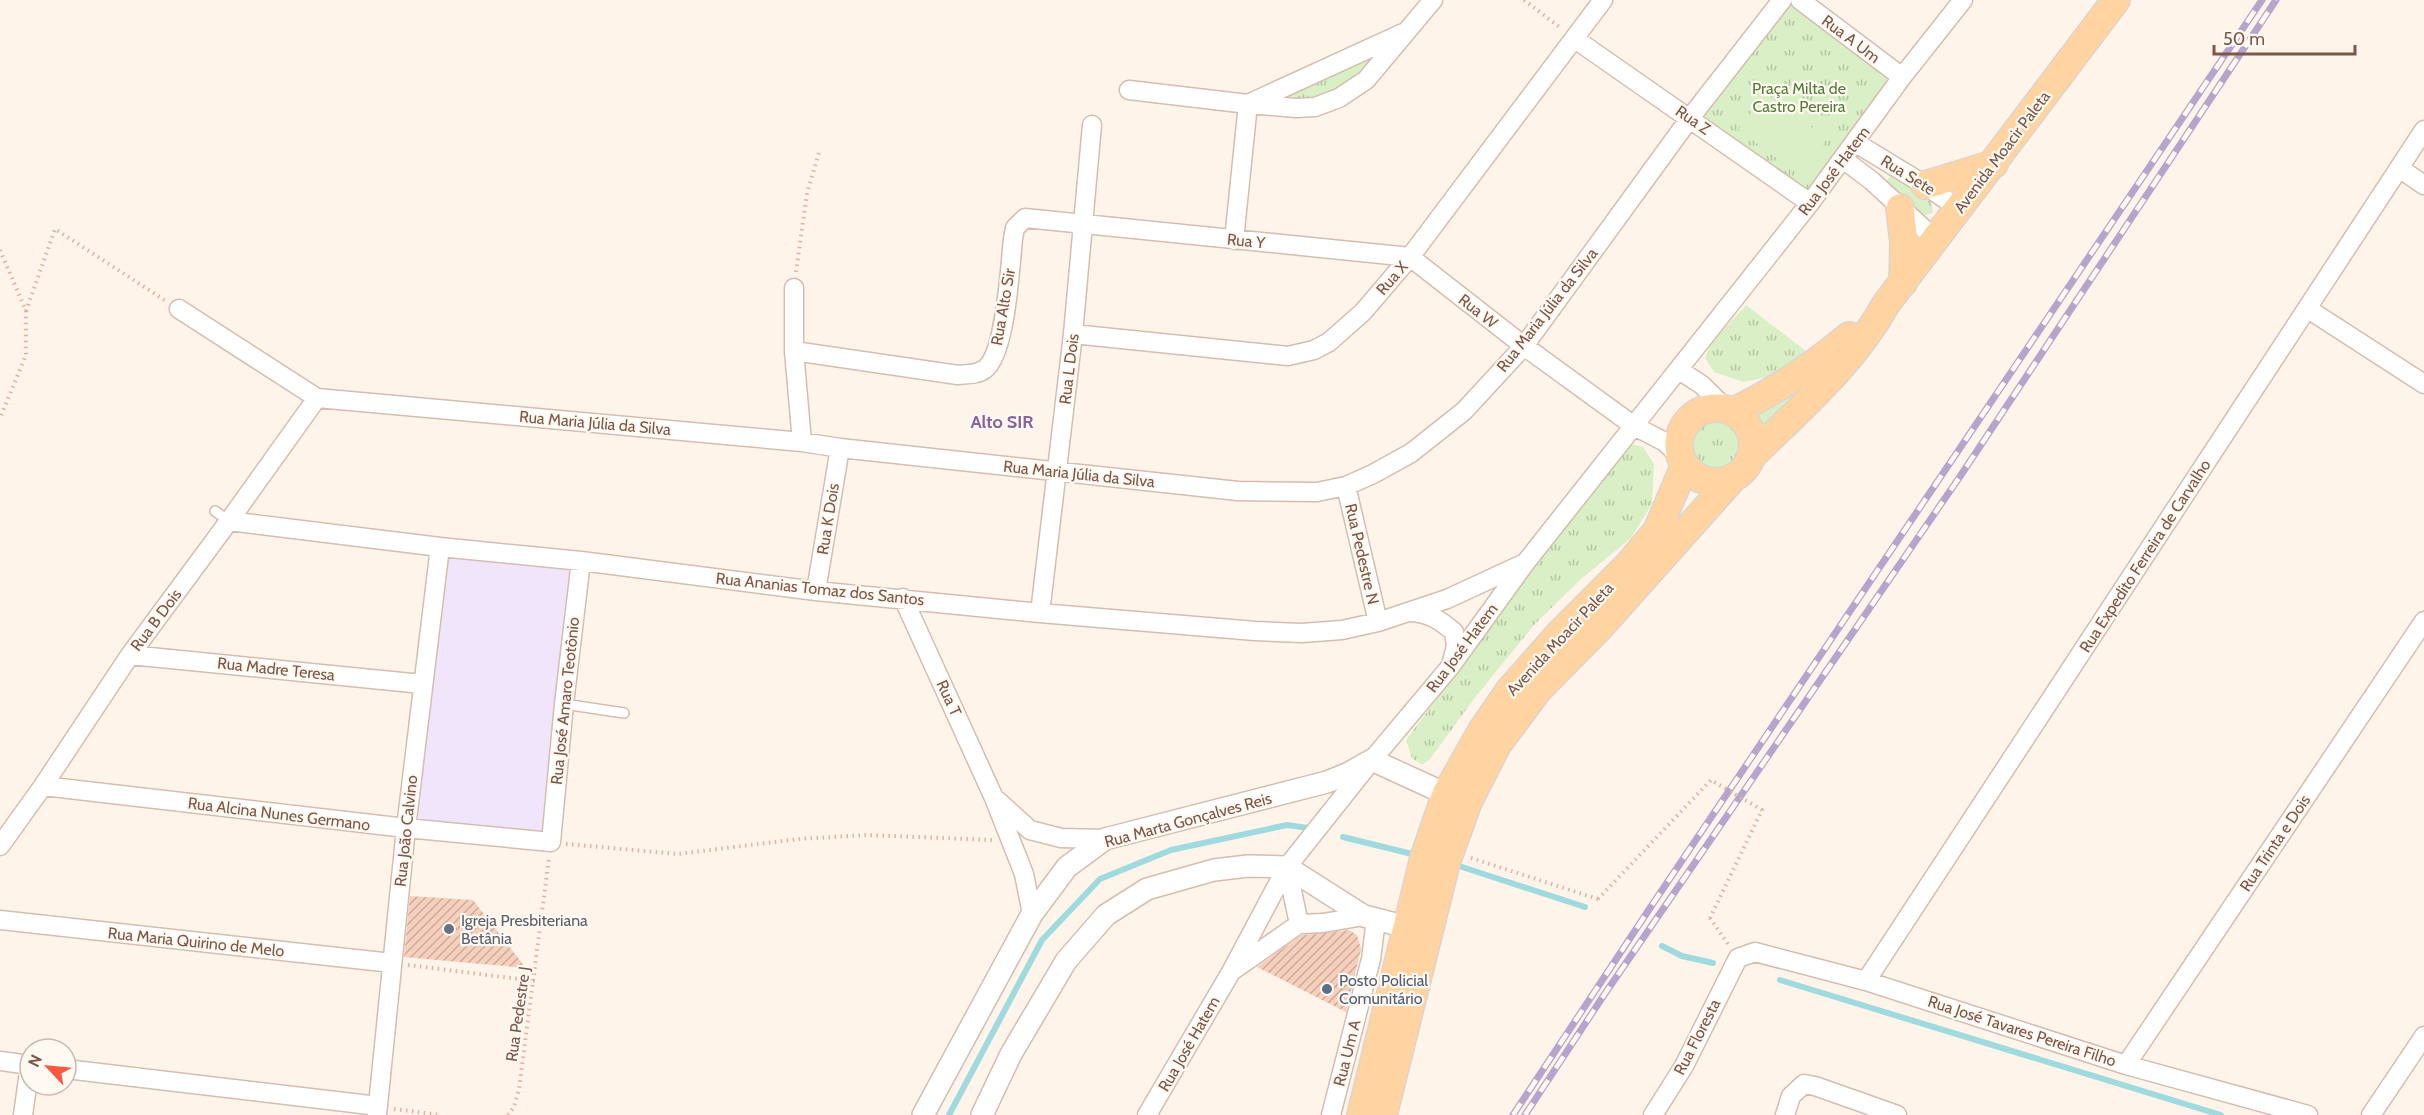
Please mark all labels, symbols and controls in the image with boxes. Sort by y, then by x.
street label: Rua A Um [1818,11,1884,67]
scale bar [2214,18,2355,56]
text: 50 m [2223,28,2265,50]
park label: Praça Milta de Castro Pereira [1752,79,1846,116]
street label: Avenida Moacir Paleta [1950,87,2054,217]
street label: Rua Z [1672,101,1714,139]
street label: Rua José Hatem [1794,123,1874,219]
street label: Rua Sete [1877,151,1939,199]
street label: Rua Y [1226,230,1267,253]
street label: Rua Maria Júlia da Silva [1493,244,1601,376]
street label: Rua X [1372,257,1412,299]
street label: Rua Alto Sir [987,266,1019,347]
street label: Rua W [1455,290,1502,333]
street label: Rua L Dois [1055,332,1083,405]
street label: Rua Maria Júlia da Silva [518,407,672,439]
district label: Alto SIR [970,411,1034,433]
street label: Rua Expedito Ferreira de Carvalho [2075,456,2215,656]
street label: Rua Maria Júlia da Silva [1002,457,1156,491]
street label: Rua K Dois [813,482,843,556]
street label: Rua Pedestre N [1341,502,1383,606]
street label: Rua Ananias Tomaz dos Santos [715,569,925,609]
street label: Avenida Moacir Paleta [1503,578,1618,700]
street label: Rua B Dois [127,585,186,655]
street label: Rua José Hatem [1422,600,1502,696]
street label: Rua José Amaro Teotônio [547,616,583,786]
street label: Rua Madre Teresa [216,653,336,685]
street label: Rua T [932,677,966,719]
street label: Rua João Calvino [391,774,421,888]
street label: Rua Marta Gonçalves Reis [1102,788,1274,851]
street label: Rua Trinta e Dois [2236,791,2314,895]
street label: Rua Alcina Nunes Germano [187,793,371,835]
place label: Igreja Presbiteriana Betânia [461,911,588,948]
marker: Igreja Presbiteriana Betânia [442,922,456,936]
street label: Rua Maria Quirino de Melo [107,923,285,961]
street label: Rua Pedestre J [502,965,534,1063]
place label: Posto Policial Comunitário [1339,971,1428,1008]
marker: Posto Policial Comunitário [1320,982,1334,996]
street label: Rua José Tavares Pereira Filho [1926,992,2119,1070]
street label: Rua José Hatem [1154,993,1224,1095]
street label: Rua Floresta [1670,996,1724,1078]
street label: Rua Um A [1330,1018,1364,1088]
north arrow [18,1037,78,1097]
text: N [24,1051,46,1070]

